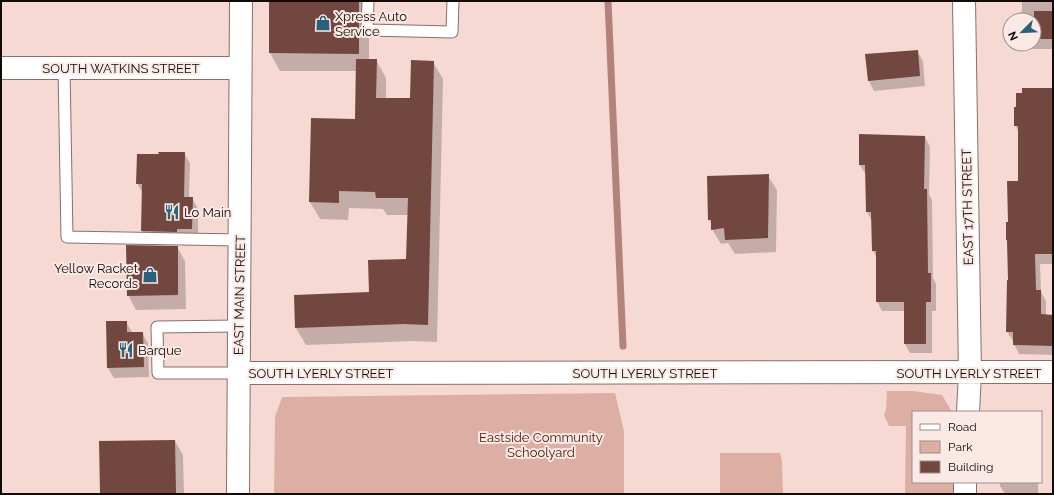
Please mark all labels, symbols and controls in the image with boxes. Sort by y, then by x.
place label: Xpress Auto Service [335,9,407,39]
north arrow [1002,12,1042,52]
shop icon: Xpress Auto Service [314,14,332,32]
text: N [1006,29,1021,42]
street label: SOUTH WATKINS STREET [42,61,200,76]
street label: EAST 17TH STREET [959,149,976,265]
restaurant icon: Lo Main [163,203,181,221]
place label: Lo Main [184,205,231,220]
street label: EAST MAIN STREET [231,235,248,355]
place label: Yellow Racket Records [54,261,139,291]
shop icon: Yellow Racket Records [141,266,159,284]
restaurant icon: Barque [117,341,135,359]
place label: Barque [138,343,182,358]
street label: SOUTH LYERLY STREET [249,366,393,381]
street label: SOUTH LYERLY STREET [573,366,717,381]
street label: SOUTH LYERLY STREET [897,366,1041,381]
legend [912,411,1042,483]
text: Road [948,420,977,434]
park label: Eastside Community Schoolyard [479,430,603,460]
text: Park [948,440,973,454]
text: Building [948,460,994,474]

